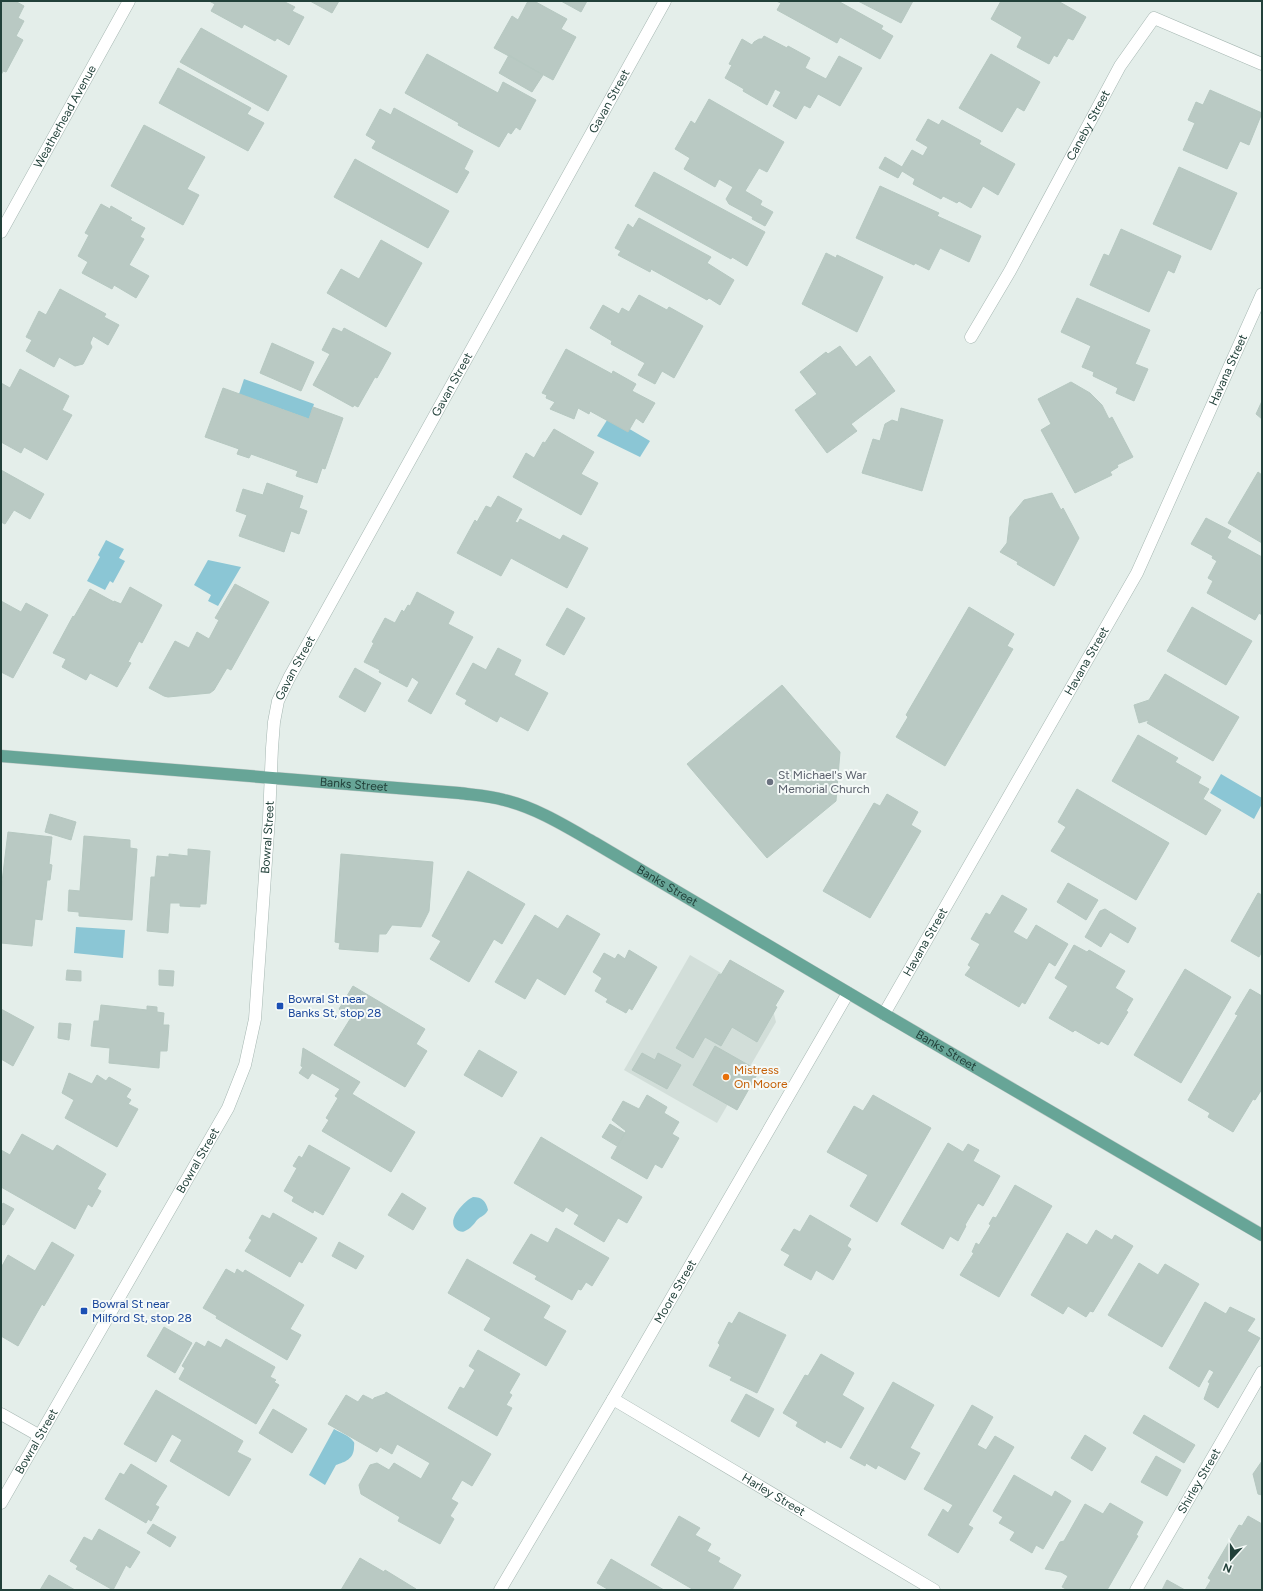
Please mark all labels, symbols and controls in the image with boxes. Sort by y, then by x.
street label: Weatherhead Avenue [31,62,99,171]
street label: Gavan Street [586,67,633,136]
street label: Caneby Street [1064,87,1113,163]
street label: Havana Street [1206,332,1250,408]
street label: Gavan Street [429,350,475,419]
street label: Havana Street [1061,624,1112,698]
street label: Gavan Street [272,633,318,702]
place label: St Michael's War Memorial Church [778,768,870,796]
street label: Banks Street [319,775,389,794]
marker: St Michael's War Memorial Church [765,777,775,787]
street label: Bowral Street [258,800,277,874]
street label: Banks Street [634,862,701,909]
street label: Havana Street [900,905,951,979]
place label: Bowral St near Banks St, stop 28 [288,992,381,1020]
marker: Bowral St near Banks St, stop 28 [275,1001,285,1011]
street label: Banks Street [913,1027,980,1074]
place label: Mistress On Moore [734,1063,788,1091]
marker: Mistress On Moore [721,1072,731,1082]
street label: Bowral Street [174,1125,222,1196]
street label: Moore Street [651,1257,699,1326]
place label: Bowral St near Milford St, stop 28 [92,1297,192,1325]
marker: Bowral St near Milford St, stop 28 [79,1306,89,1316]
street label: Bowral Street [12,1406,61,1477]
street label: Shirley Street [1175,1445,1224,1516]
street label: Harley Street [740,1470,808,1519]
north arrow [1211,1539,1251,1579]
text: N [1221,1560,1234,1575]

